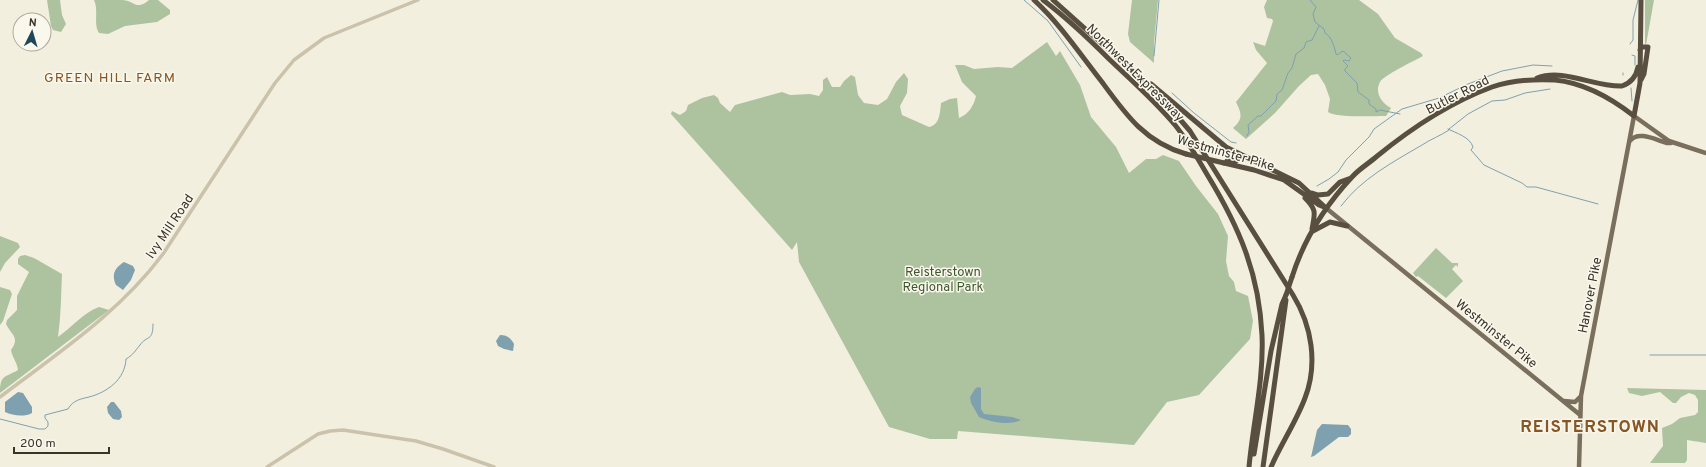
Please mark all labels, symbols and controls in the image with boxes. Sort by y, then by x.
north arrow [12,12,52,52]
text: N [28,16,37,30]
street label: Northwest Expressway [1082,21,1187,126]
district label: GREEN HILL FARM [44,70,176,87]
street label: Butler Road [1423,73,1492,119]
street label: Westminster Pike [1175,132,1276,175]
street label: Ivy Mill Road [143,192,198,262]
street label: Hanover Pike [1576,256,1606,335]
park label: Reisterstown Regional Park [903,265,984,296]
street label: Westminster Pike [1452,297,1540,372]
district label: REISTERSTOWN [1520,417,1660,439]
scale bar [14,429,109,455]
text: 200 m [20,436,56,452]

